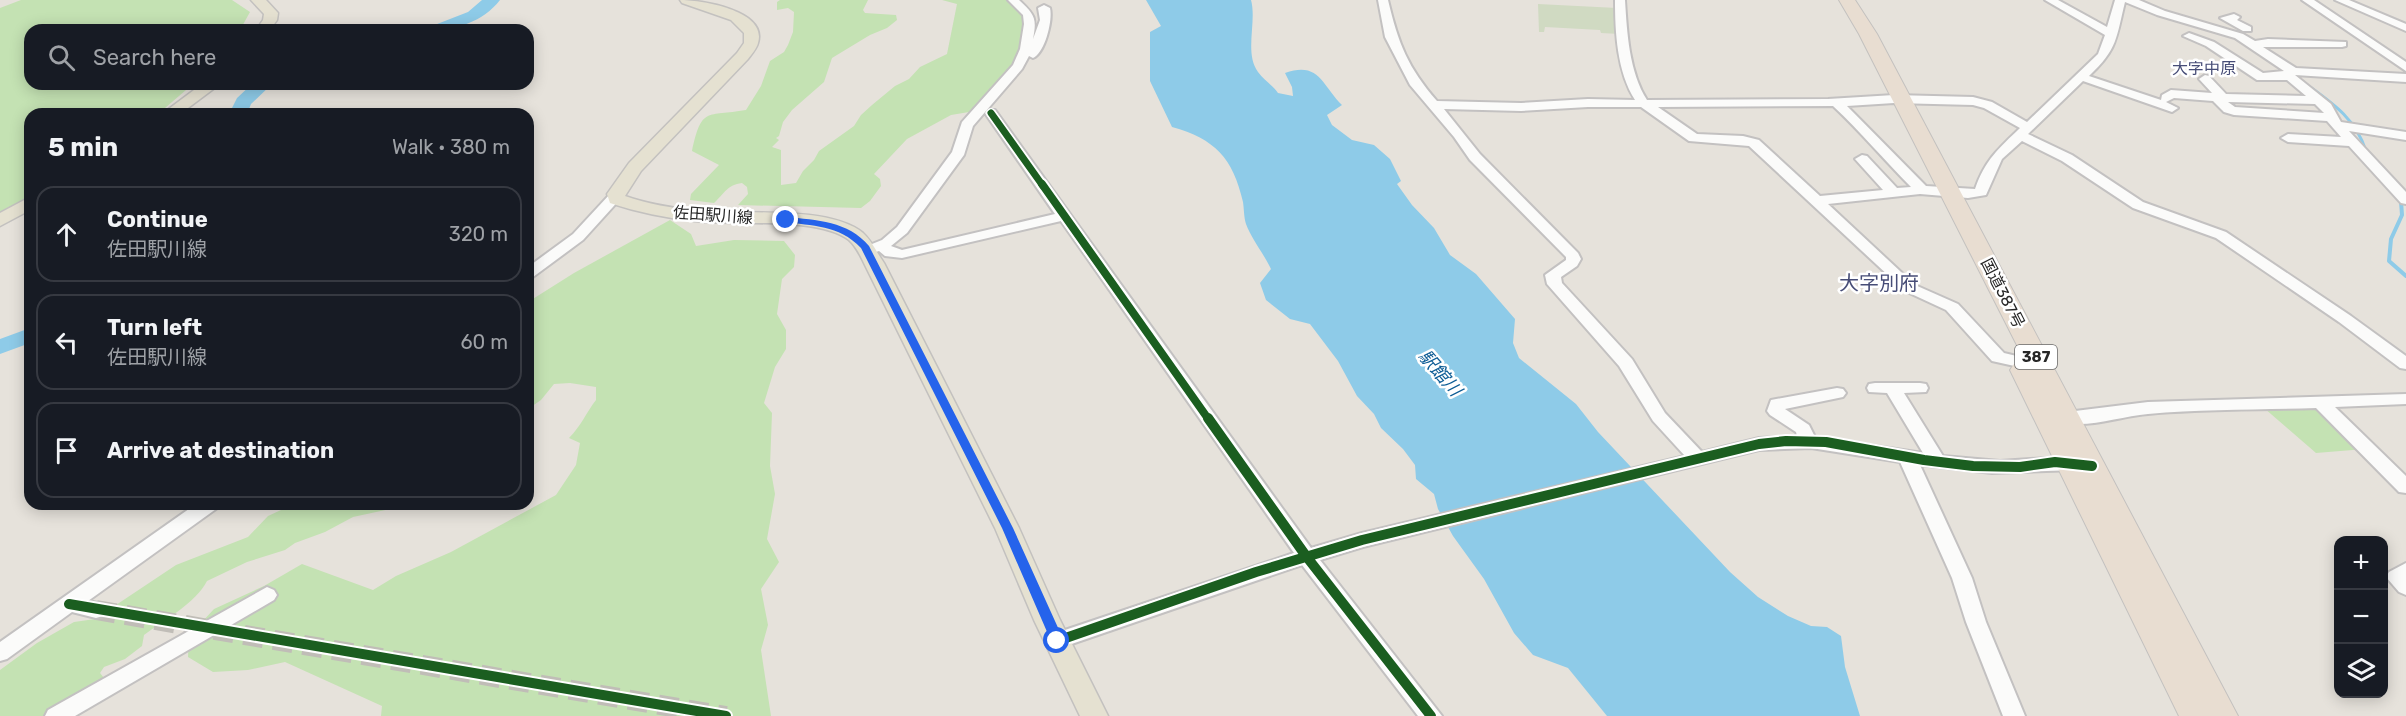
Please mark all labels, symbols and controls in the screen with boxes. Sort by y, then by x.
search box [24,24,534,90]
icon: search [45,41,78,74]
text: Search here [93,44,216,71]
district label: 大字中原 [2172,59,2236,78]
text: 5 min [48,132,118,163]
text: Walk · 380 m [392,135,510,159]
street label: 佐田駅川線 [672,203,754,227]
text: Continue [107,206,208,233]
route end [772,206,798,232]
icon: ahead [50,218,83,251]
text: 320 m [449,222,508,246]
text: 佐田駅川線 [107,237,207,261]
street label: 国道387号 [1977,255,2029,331]
district label: 大字別府 [1839,271,1919,295]
text: Turn left [107,314,202,341]
icon: left [50,326,83,359]
text: 60 m [461,330,508,354]
text: 佐田駅川線 [107,345,207,369]
water label: 駅館川 [1414,345,1467,402]
road number: 387 [2015,345,2057,369]
icon: arrive [50,434,83,467]
text: Arrive at destination [107,437,334,464]
map controls [2334,536,2388,698]
button: + [2334,536,2388,590]
button: − [2334,590,2388,644]
route start [1043,627,1069,653]
button: layers [2334,644,2388,698]

